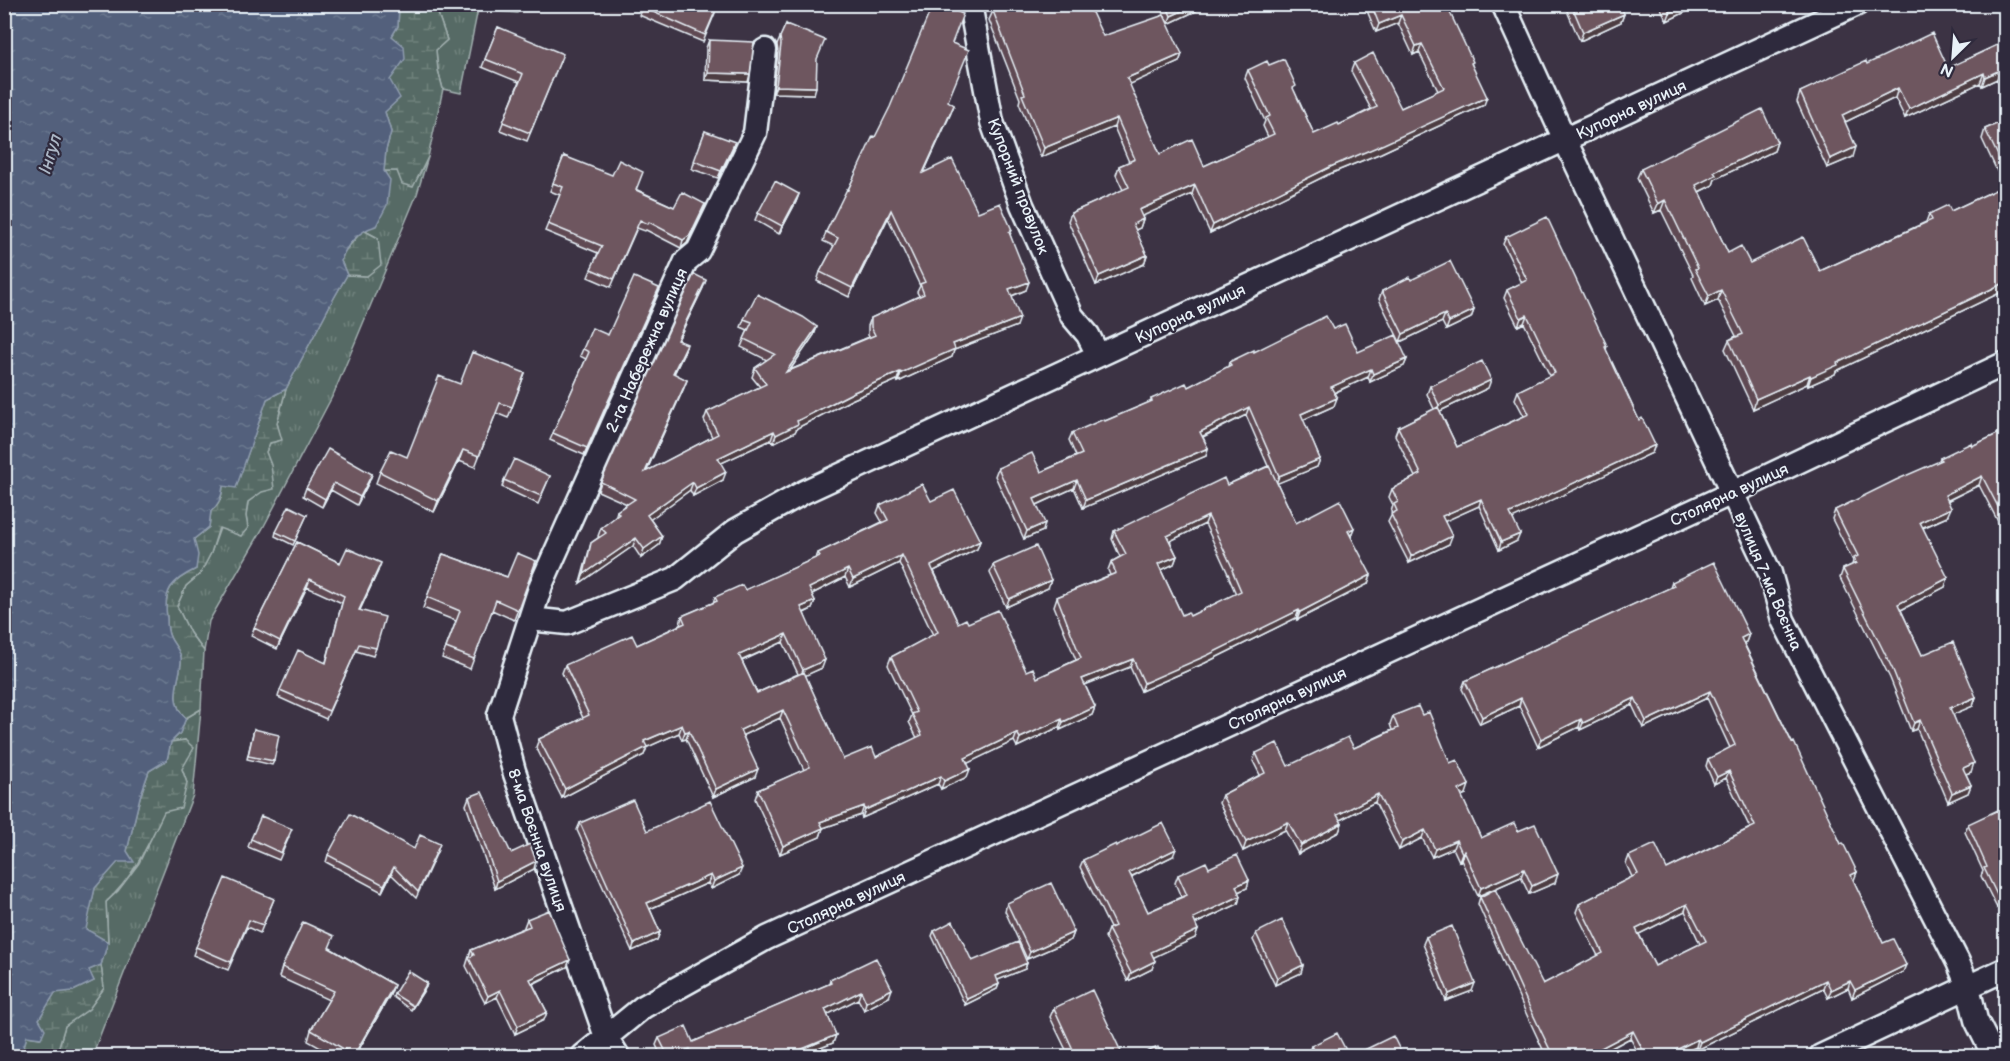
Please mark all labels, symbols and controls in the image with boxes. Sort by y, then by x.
north arrow [1923,27,1983,87]
text: N [1938,58,1957,80]
street label: Купорна вулиця [1574,77,1690,144]
street label: Купорний провулок [983,116,1052,258]
water label: Інгул [34,131,67,177]
street label: 2-га Набережна вулиця [603,265,692,436]
street label: Купорна вулиця [1133,281,1249,348]
street label: Столярна вулиця [1668,460,1792,531]
street label: вулиця 7-ма Воєнна [1730,510,1806,654]
street label: Столярна вулиця [1226,664,1350,735]
street label: 8-ма Воєнна вулиця [503,766,570,915]
street label: Столярна вулиця [785,868,909,939]

